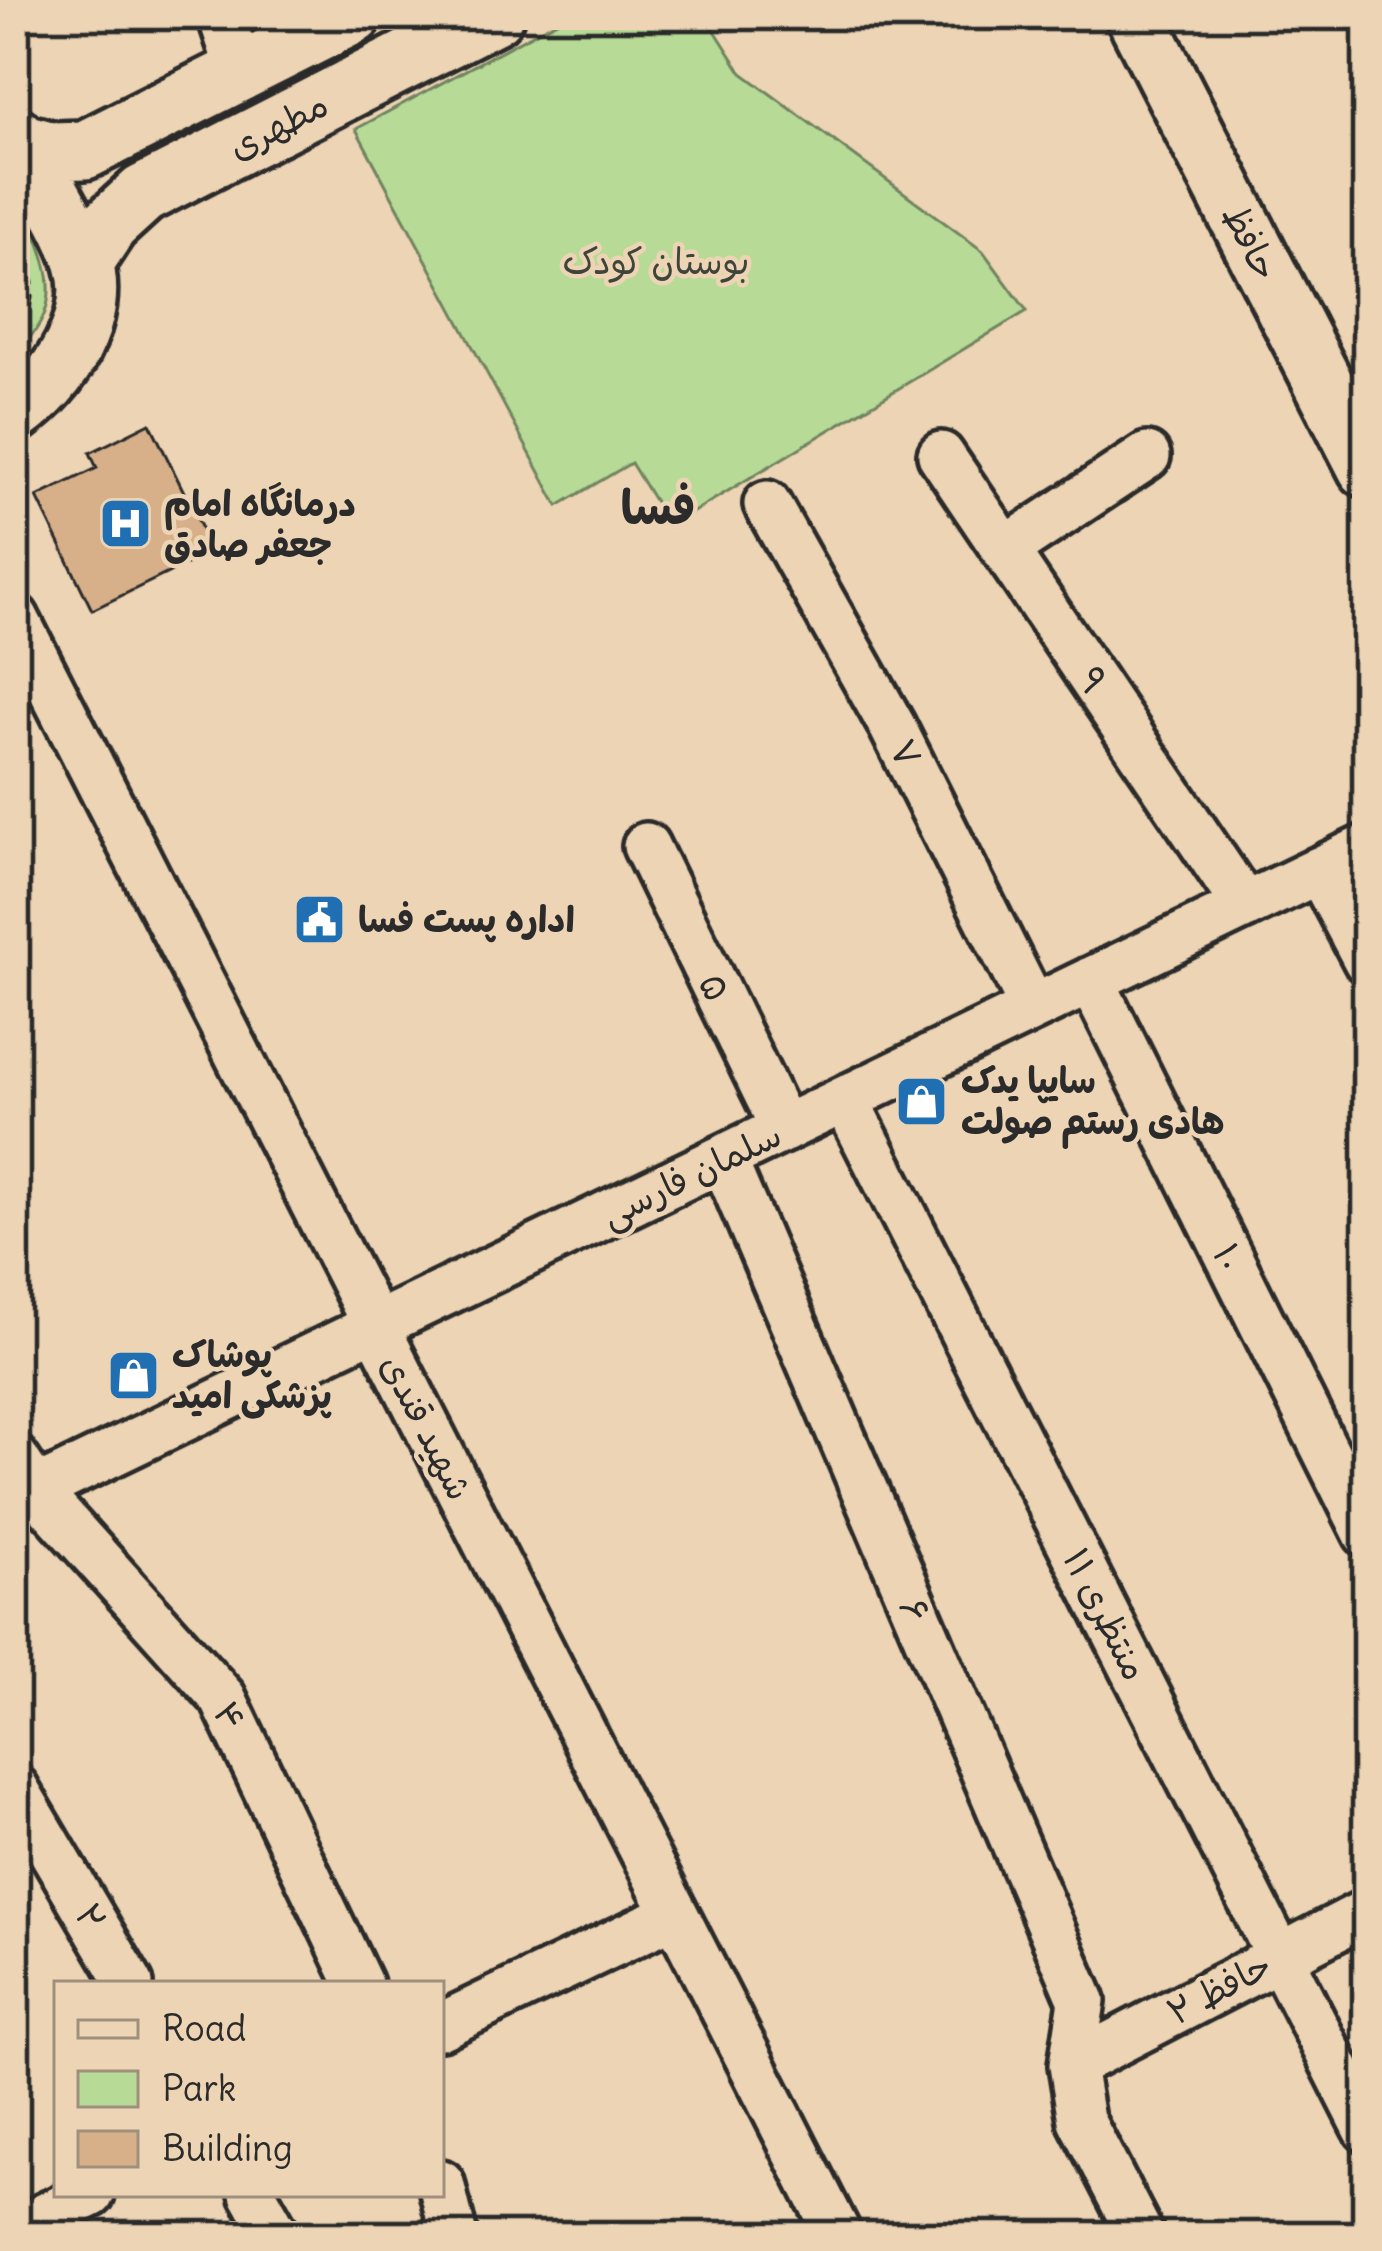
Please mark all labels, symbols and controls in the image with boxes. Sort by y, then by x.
street label: مطهری [221,81,335,169]
street label: حافظ [1213,197,1289,288]
park label: بوستان کودک [562,239,750,284]
district label: فسا [620,477,696,537]
place label: درمانگاه امام جعفر صادق [164,481,356,567]
hospital icon: درمانگاه امام جعفر صادق [97,496,153,552]
street label: ۹ [1068,658,1118,702]
street label: ۷ [880,732,931,775]
public building icon: اداره پست فسا [291,891,347,947]
place label: اداره پست فسا [358,897,575,943]
street label: ۵ [689,966,740,1008]
place label: سایپا یدک هادی رستم صولت [961,1058,1225,1149]
shop icon: سایپا یدک هادی رستم صولت [894,1073,950,1129]
street label: سلمان فارسی [594,1112,789,1238]
street label: ۱۰ [1203,1236,1254,1278]
place label: پوشاک پزشکی امید [172,1332,332,1419]
shop icon: پوشاک پزشکی امید [105,1347,161,1403]
street label: شهید قندی [371,1347,482,1508]
street label: منتظری ۱۱ [1053,1541,1158,1688]
street label: ۶ [890,1591,940,1629]
street label: ۴ [203,1694,256,1739]
street label: ۲ [65,1895,116,1939]
street label: حافظ ۲ [1159,1942,1279,2035]
legend [54,1981,444,2197]
text: Road [162,2006,246,2051]
text: Park [162,2066,236,2111]
text: Building [162,2126,293,2171]

